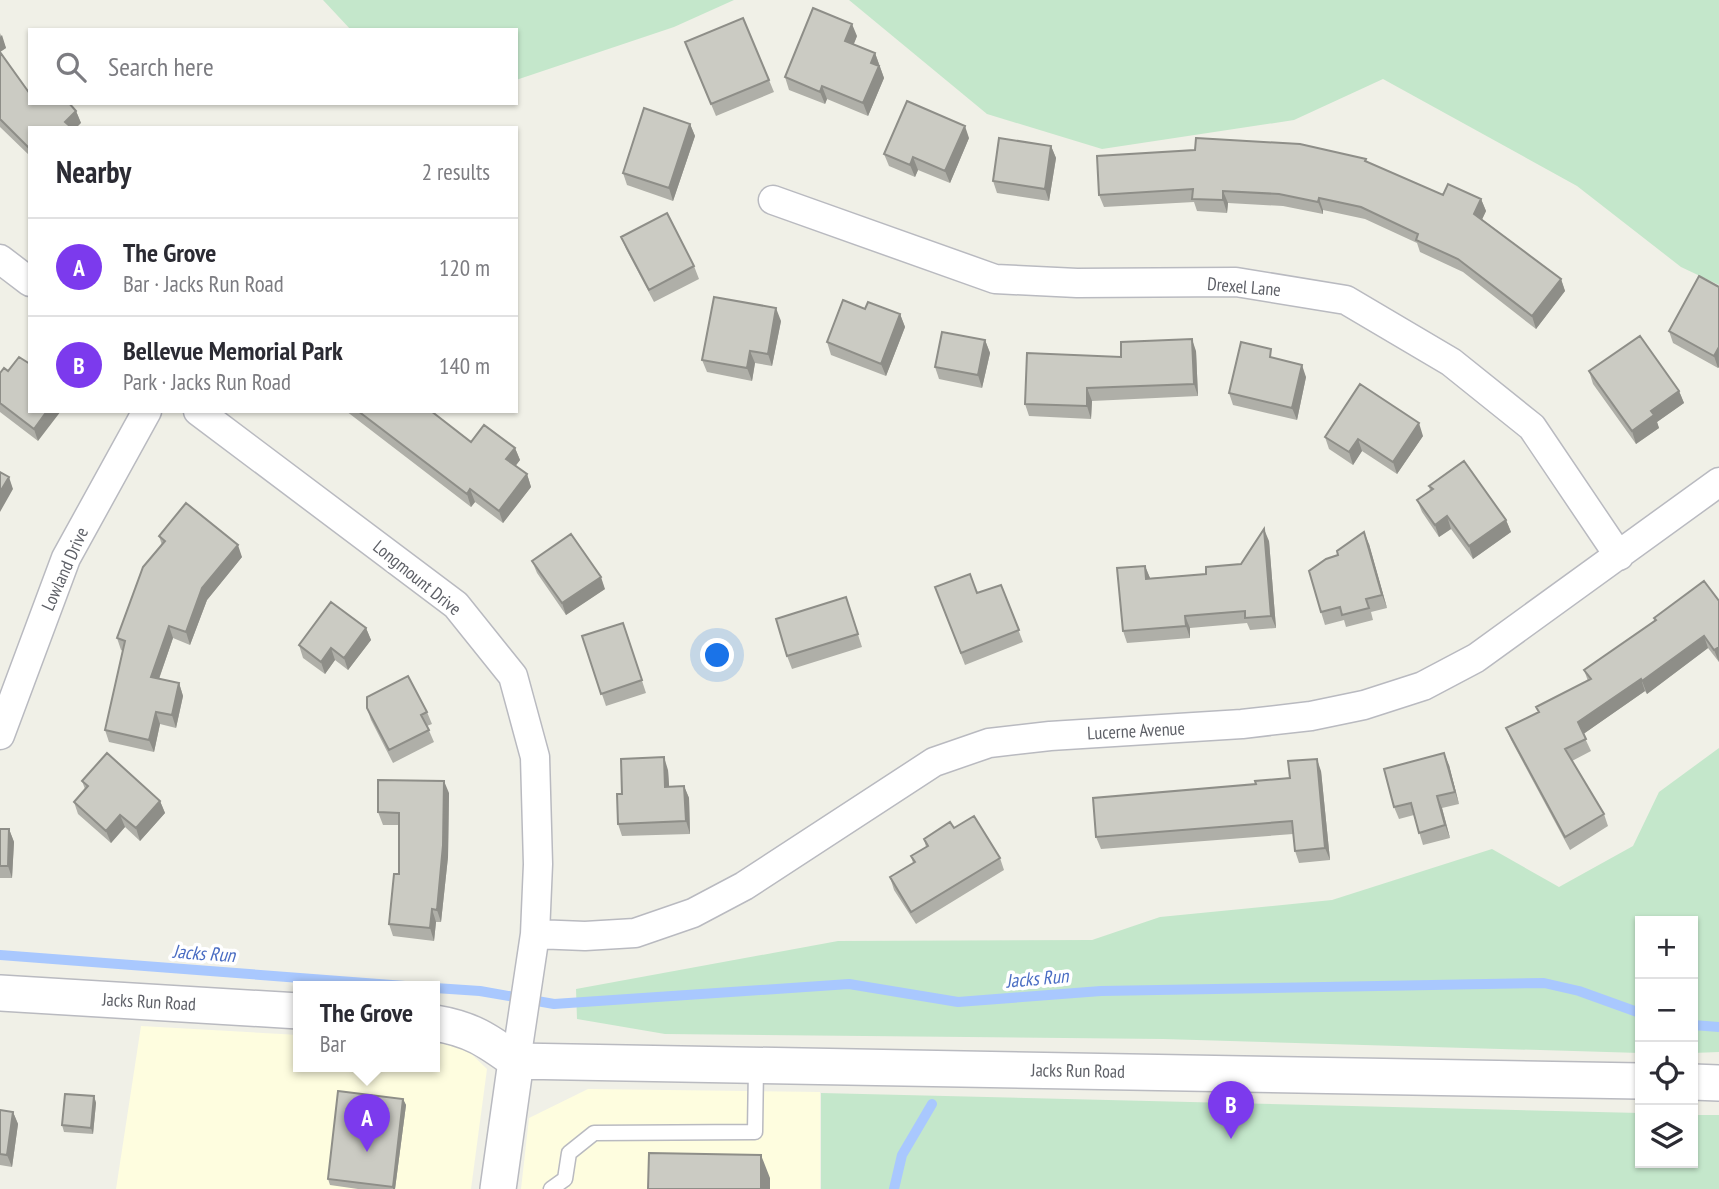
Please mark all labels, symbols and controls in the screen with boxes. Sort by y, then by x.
search box [28,28,518,105]
icon: search [52,48,90,86]
text: Search here [108,50,214,83]
text: Nearby [56,152,131,191]
text: 2 results [422,157,490,186]
text: The Grove [123,236,216,269]
text: A [73,253,85,282]
text: 120 m [439,253,490,282]
text: Bar · Jacks Run Road [123,269,284,298]
street label: Drexel Lane [1206,272,1282,301]
text: Bellevue Memorial Park [123,334,343,367]
text: B [73,351,85,380]
text: 140 m [439,351,490,380]
text: Park · Jacks Run Road [123,367,291,396]
street label: Lowland Drive [36,524,93,614]
street label: Longmount Drive [369,535,466,620]
your location [700,638,734,672]
street label: Lucerne Avenue [1087,716,1185,745]
map controls [1635,916,1698,1168]
button: + [1635,916,1698,979]
water label: Jacks Run [171,939,238,967]
water label: Jacks Run [1004,963,1071,993]
button: − [1635,979,1698,1042]
popup [293,981,440,1072]
street label: Jacks Run Road [101,988,196,1015]
text: The Grove [320,996,413,1029]
text: Bar [320,1029,346,1058]
button: locate [1635,1042,1698,1105]
street label: Jacks Run Road [1030,1058,1125,1083]
pin: B [1208,1081,1254,1139]
pin: A [344,1094,390,1152]
button: layers [1635,1105,1698,1168]

